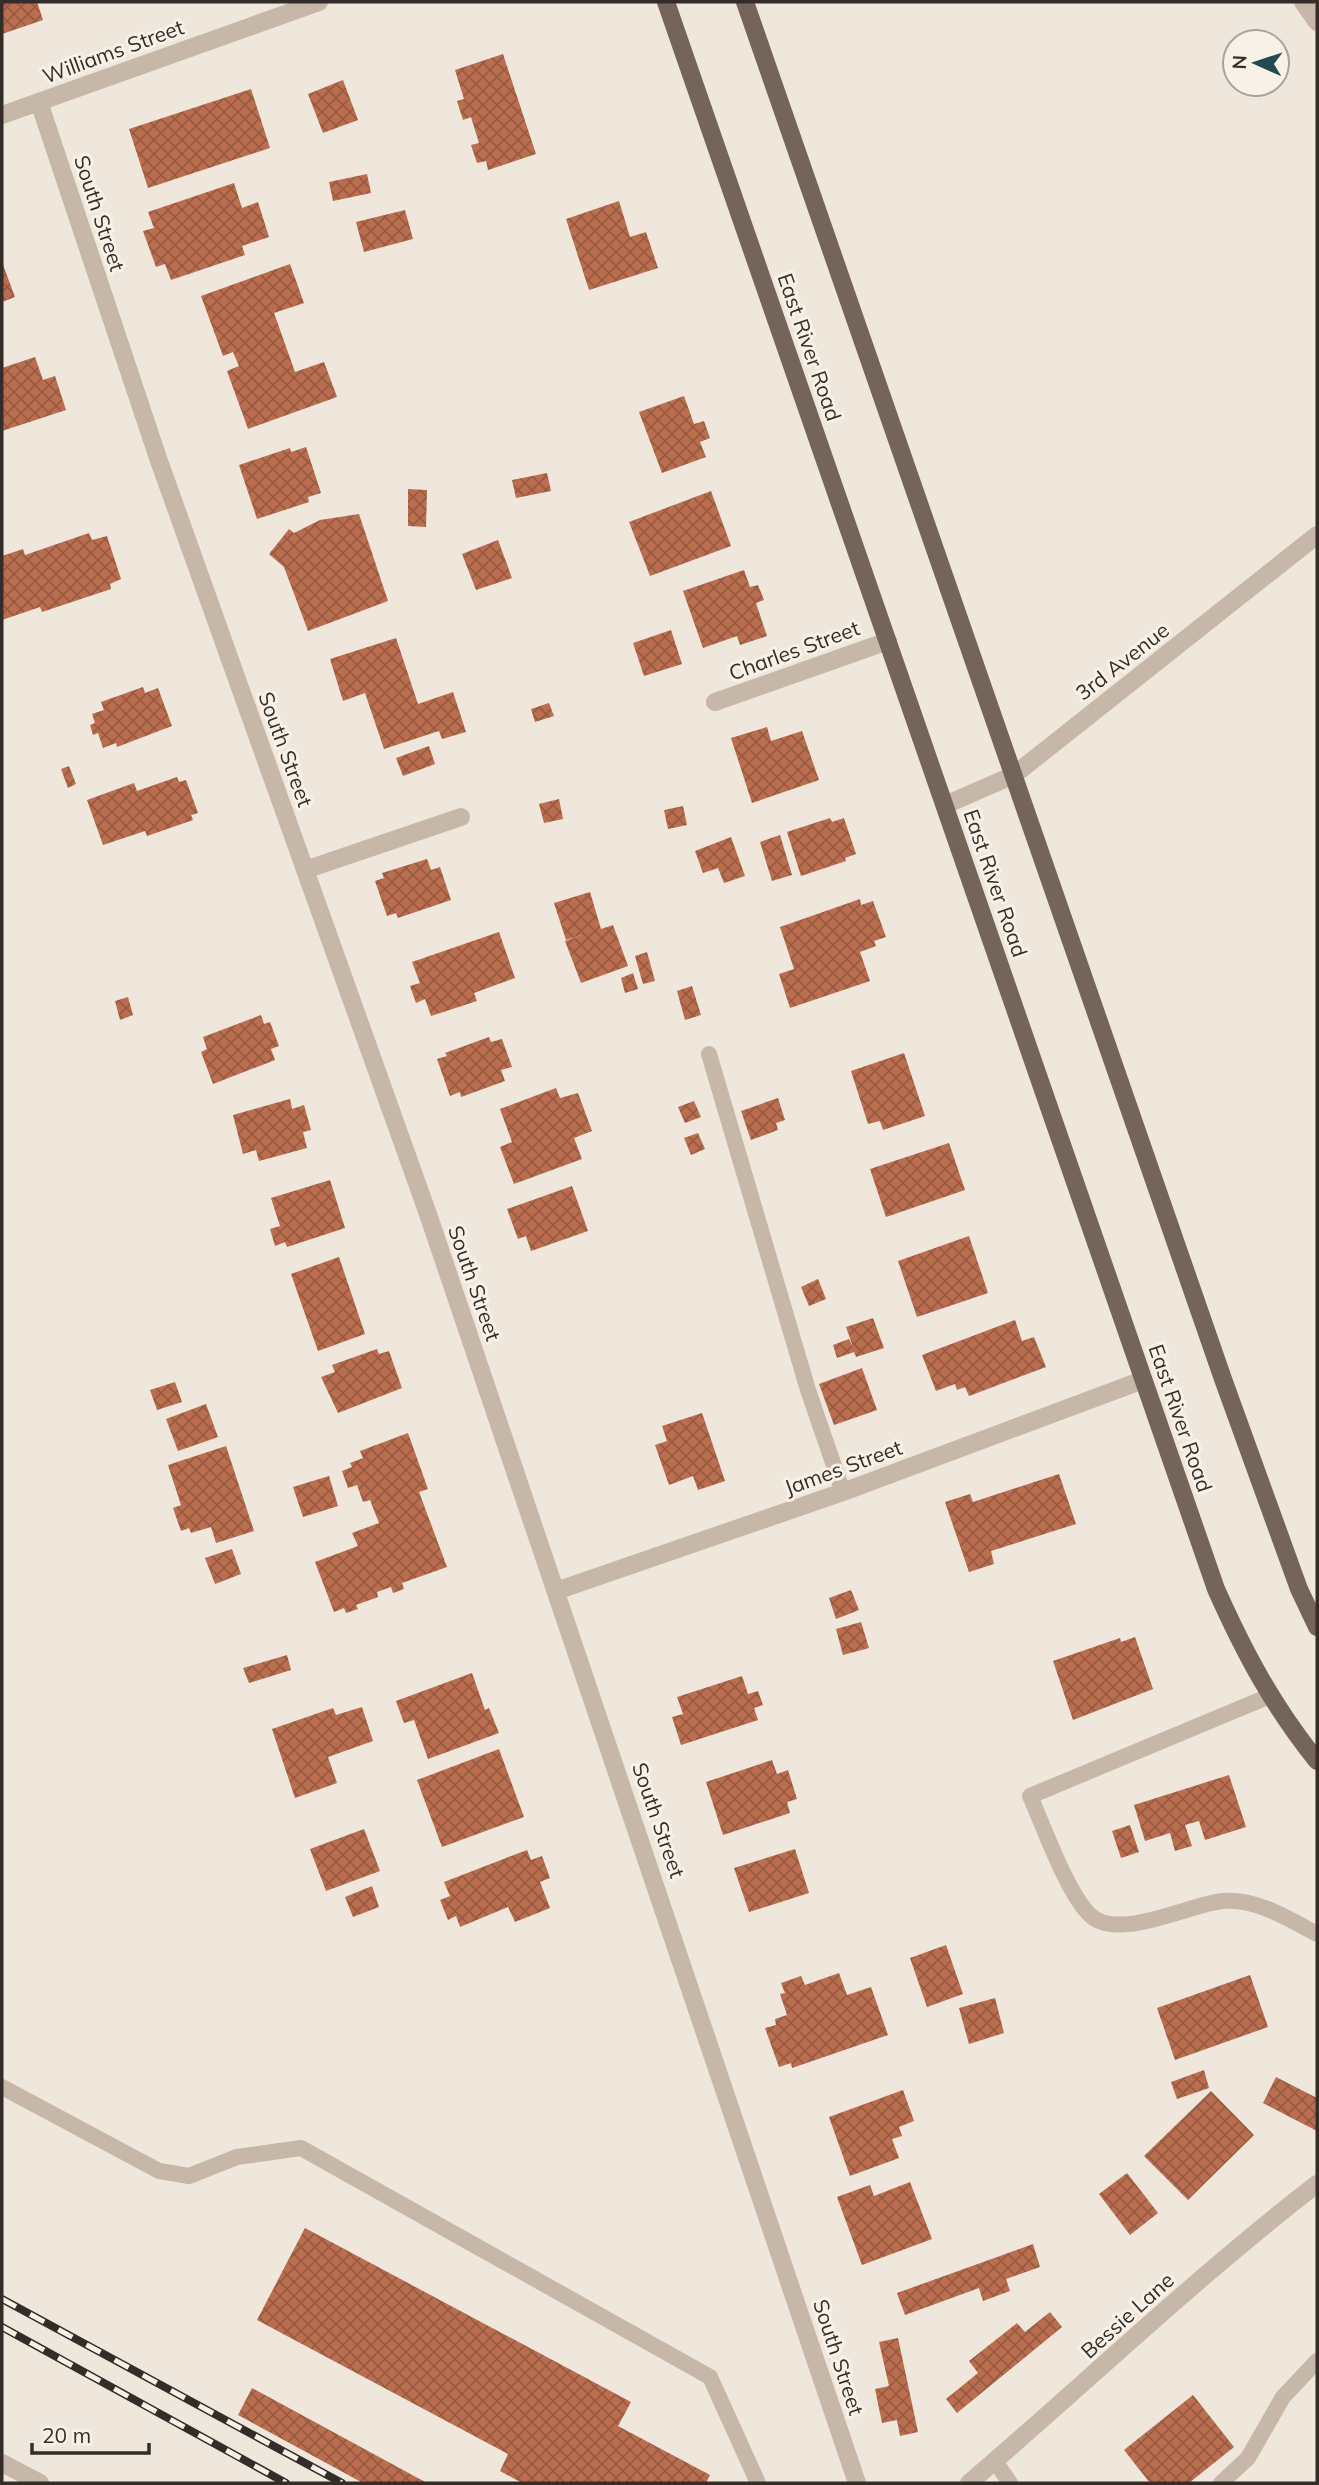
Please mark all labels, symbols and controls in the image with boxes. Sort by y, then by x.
street label: Williams Street [39,13,187,89]
north arrow [1221,28,1291,98]
text: N [1227,54,1251,70]
street label: South Street [69,152,131,274]
street label: East River Road [773,270,847,424]
street label: Charles Street [725,614,863,686]
street label: 3rd Avenue [1070,616,1174,706]
street label: South Street [253,688,319,810]
street label: East River Road [959,806,1033,960]
street label: South Street [443,1222,507,1344]
street label: East River Road [1144,1341,1218,1495]
street label: James Street [781,1434,905,1500]
street label: South Street [627,1759,691,1881]
street label: Bessie Lane [1075,2266,1179,2364]
street label: South Street [808,2296,870,2418]
scale bar [32,2412,149,2456]
text: 20 m [42,2422,91,2448]

